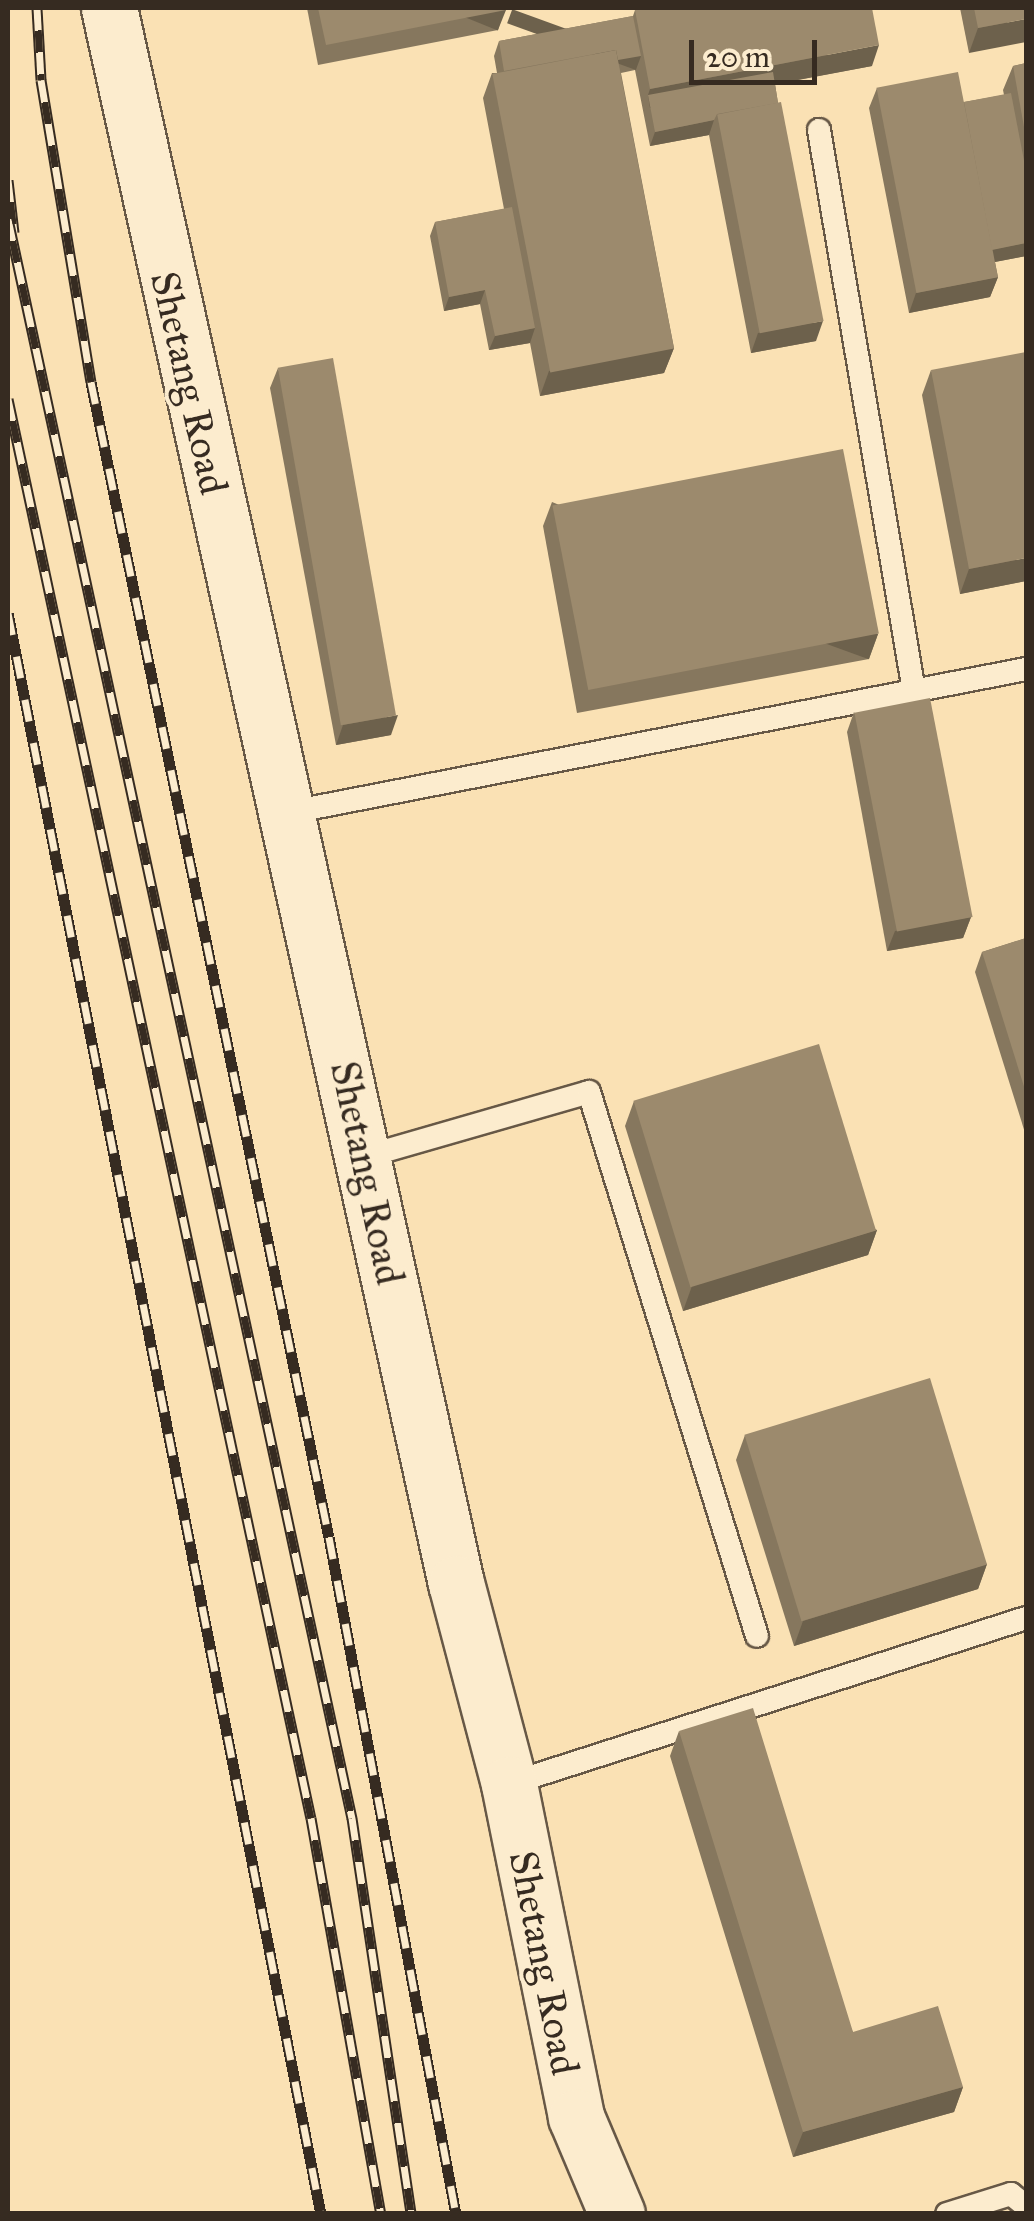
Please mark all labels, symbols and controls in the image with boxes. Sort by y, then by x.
scale bar [694,20,822,82]
text: 20 m [706,39,770,75]
street label: Shetang Road [140,267,238,499]
street label: Shetang Road [320,1057,414,1289]
street label: Shetang Road [499,1847,589,2079]

